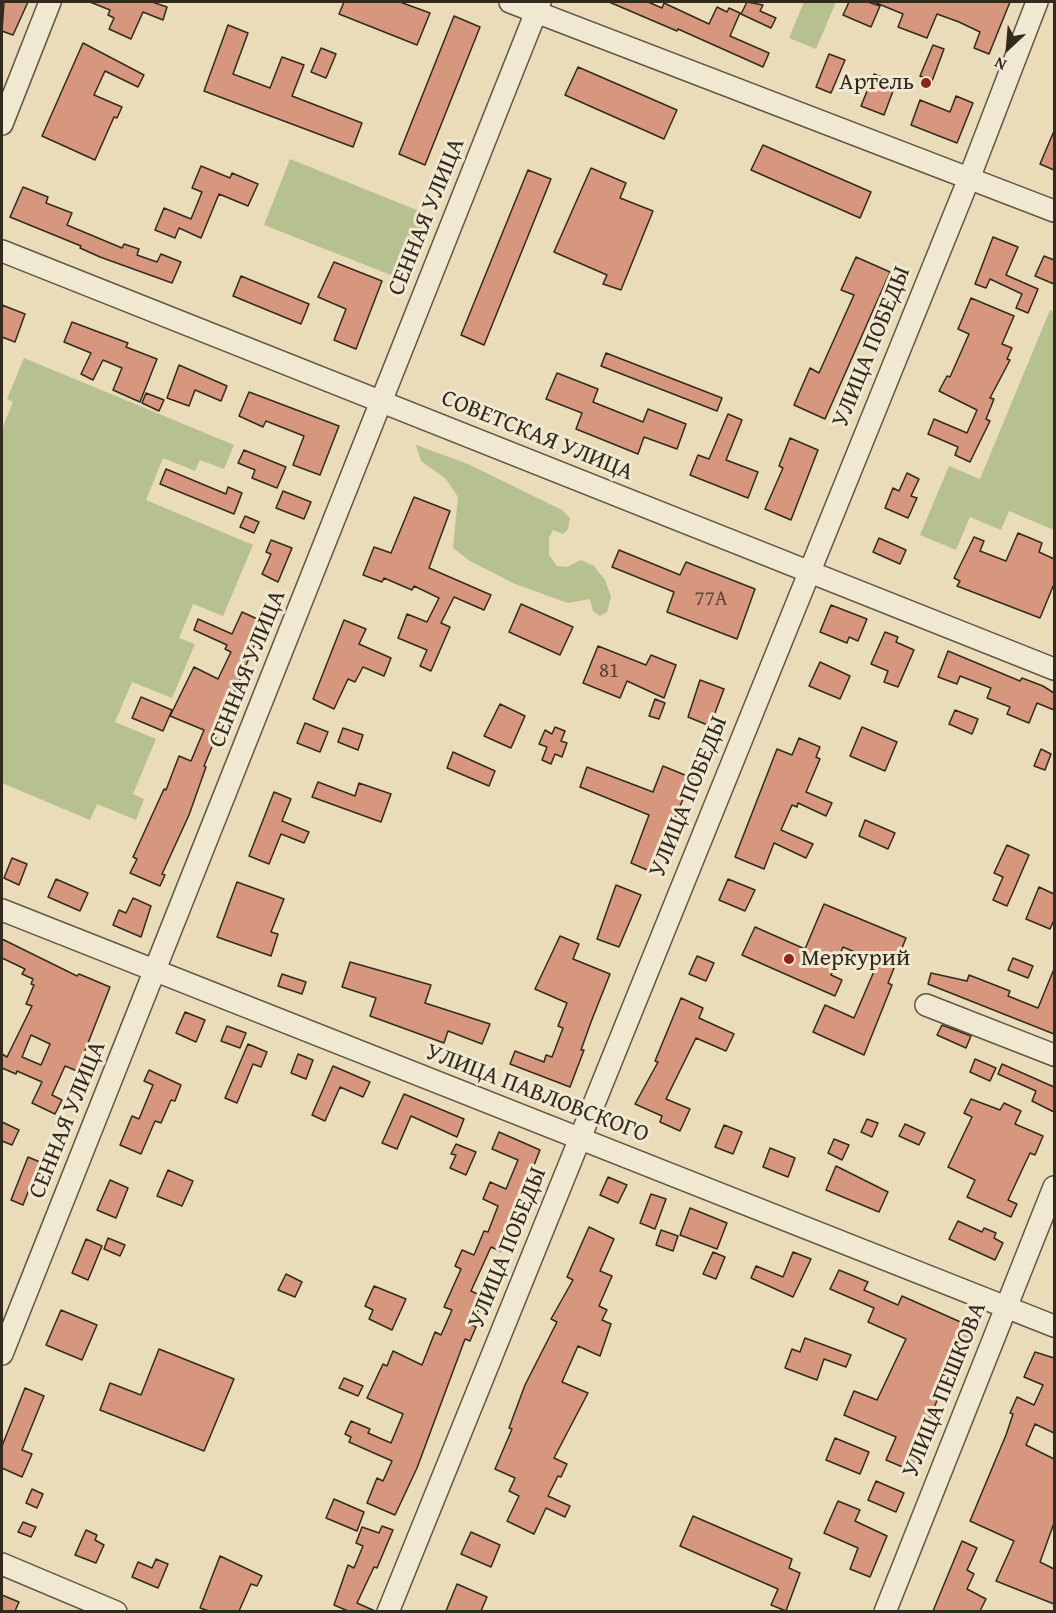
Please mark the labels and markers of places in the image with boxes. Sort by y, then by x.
place label: Артель [839,69,914,97]
marker: Артель [919,76,933,90]
place label: Меркурий [801,945,910,973]
marker: Меркурий [782,952,796,966]

